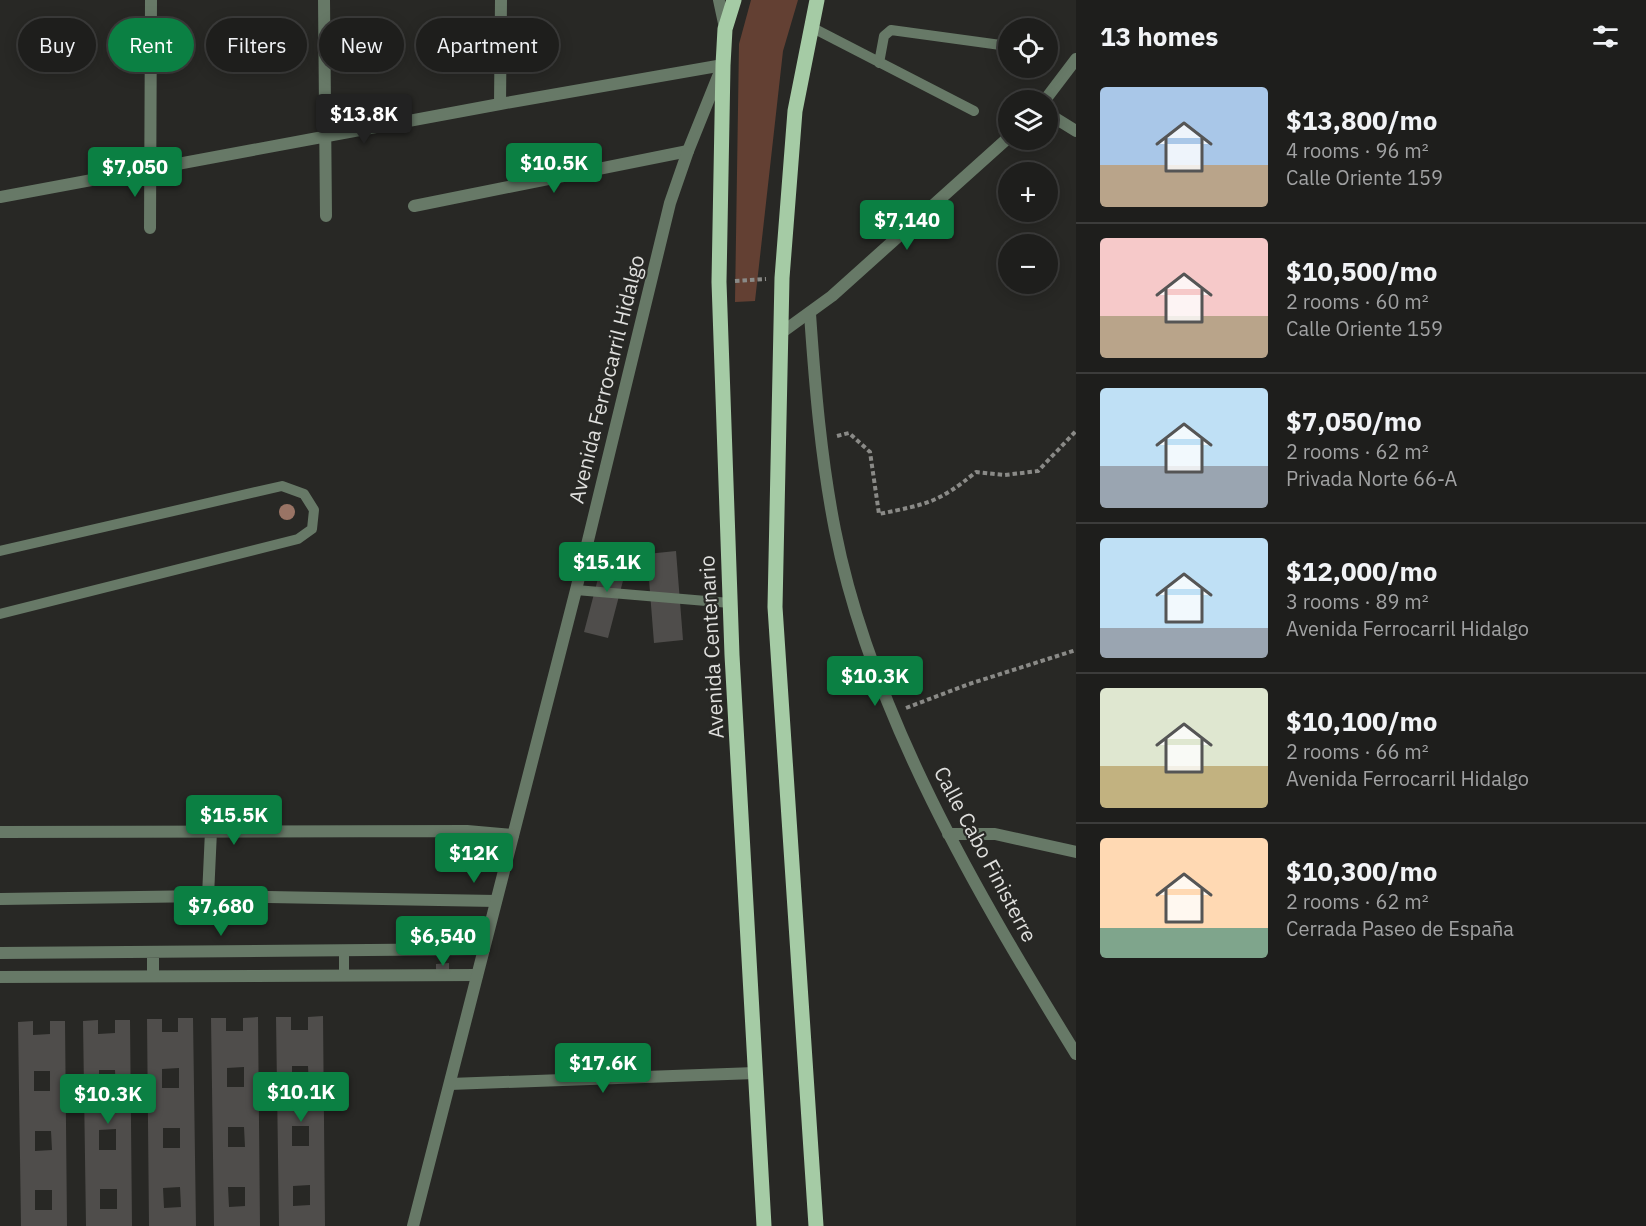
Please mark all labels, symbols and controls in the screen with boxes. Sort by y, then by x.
chip: Buy [18,18,96,72]
chip: Rent [108,18,194,72]
chip: Filters [206,18,307,72]
chip: New [319,18,404,72]
chip: Apartment [416,18,559,72]
map controls [998,18,1058,294]
button: locate [998,18,1058,78]
text: 13 homes [1100,19,1218,53]
icon: filters [1589,20,1622,53]
button: layers [998,90,1058,150]
pin: $13.8K [315,94,413,145]
text: $13.8K [330,100,398,127]
text: $13,800/mo [1286,103,1437,137]
icon: home [1148,111,1220,183]
text: 4 rooms · 96 m² [1286,137,1429,164]
pin: $10.5K [505,143,603,194]
pin: $7,050 [86,147,184,198]
text: $10.5K [520,149,588,176]
text: $7,050 [102,153,168,180]
button: + [998,162,1058,222]
text: Calle Oriente 159 [1286,164,1443,191]
pin: $7,140 [858,200,956,251]
text: $7,140 [874,206,940,233]
button: − [998,234,1058,294]
street label: Avenida Ferrocarril Hidalgo [562,252,650,506]
text: $10,500/mo [1286,254,1437,288]
icon: home [1148,262,1220,334]
text: 2 rooms · 60 m² [1286,288,1429,315]
text: Calle Oriente 159 [1286,315,1443,342]
text: $7,050/mo [1286,404,1422,438]
icon: home [1148,412,1220,484]
text: 2 rooms · 62 m² [1286,438,1429,465]
text: Privada Norte 66-A [1286,465,1457,492]
pin: $15.1K [558,542,656,593]
text: $15.1K [573,548,641,575]
text: $12,000/mo [1286,554,1437,588]
street label: Avenida Centenario [692,555,730,739]
icon: home [1148,562,1220,634]
text: 3 rooms · 89 m² [1286,588,1429,615]
text: Avenida Ferrocarril Hidalgo [1286,615,1529,642]
pin: $10.3K [826,656,924,707]
text: $10.3K [841,662,909,689]
text: $10,100/mo [1286,704,1437,738]
icon: home [1148,712,1220,784]
text: 2 rooms · 66 m² [1286,738,1429,765]
street label: Calle Cabo Finisterre [928,761,1044,947]
text: Avenida Ferrocarril Hidalgo [1286,765,1529,792]
pin: $15.5K [185,795,283,846]
text: $15.5K [200,801,268,828]
pin: $12K [438,833,510,884]
text: $12K [449,839,499,866]
text: $10,300/mo [1286,854,1437,888]
icon: home [1148,862,1220,934]
pin: $7,680 [172,886,270,937]
text: 2 rooms · 62 m² [1286,888,1429,915]
text: $7,680 [188,892,254,919]
text: Cerrada Paseo de España [1286,915,1514,942]
pin: $6,540 [394,916,492,967]
text: $6,540 [410,922,476,949]
pin: $17.6K [554,1043,652,1094]
text: $17.6K [569,1049,637,1076]
pin: $10.1K [252,1072,350,1123]
pin: $10.3K [59,1074,157,1125]
text: $10.1K [267,1078,335,1105]
text: $10.3K [74,1080,142,1107]

